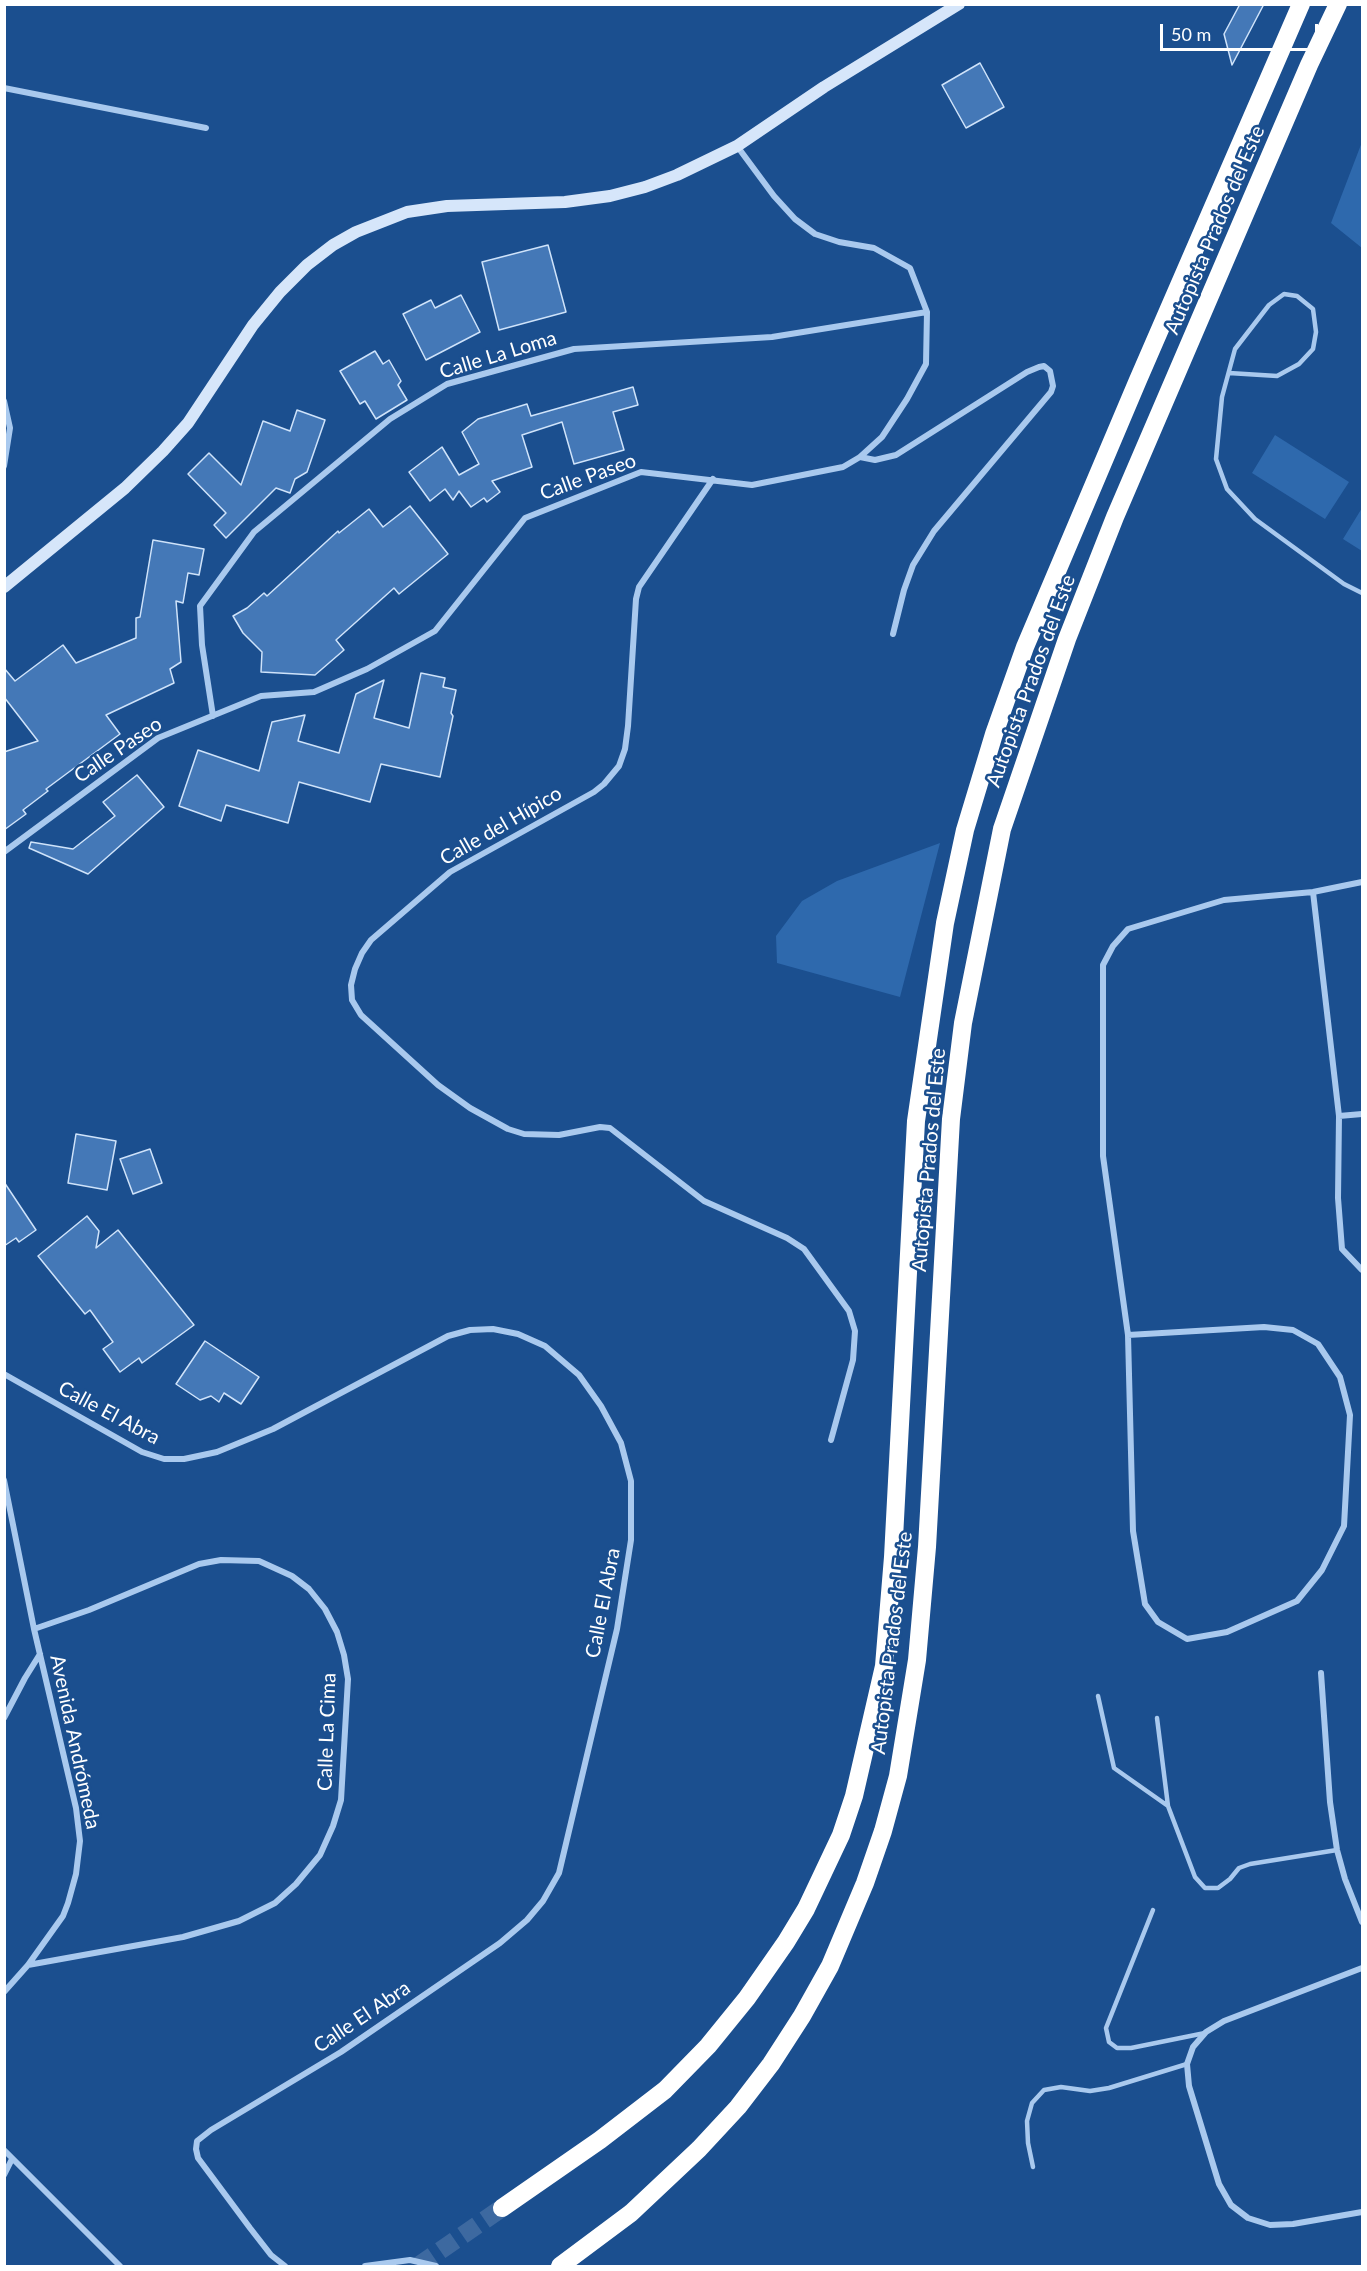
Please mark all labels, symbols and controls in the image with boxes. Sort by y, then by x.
scale bar [1163,12,1320,50]
text: 50 m [1171,23,1211,45]
street label: Autopista Prados del Este [1160,122,1270,338]
street label: Calle La Loma [437,326,559,384]
street label: Calle Paseo [537,449,639,505]
street label: Autopista Prados del Este [981,571,1081,791]
street label: Calle Paseo [70,712,166,788]
street label: Calle del Hípico [436,781,566,871]
street label: Autopista Prados del Este [907,1047,951,1273]
street label: Calle El Abra [54,1376,164,1450]
street label: Autopista Prados del Este [866,1530,918,1756]
street label: Calle El Abra [581,1546,625,1660]
street label: Avenida Andrómeda [45,1653,105,1831]
street label: Calle La Cima [313,1672,341,1792]
street label: Calle El Abra [309,1976,415,2058]

